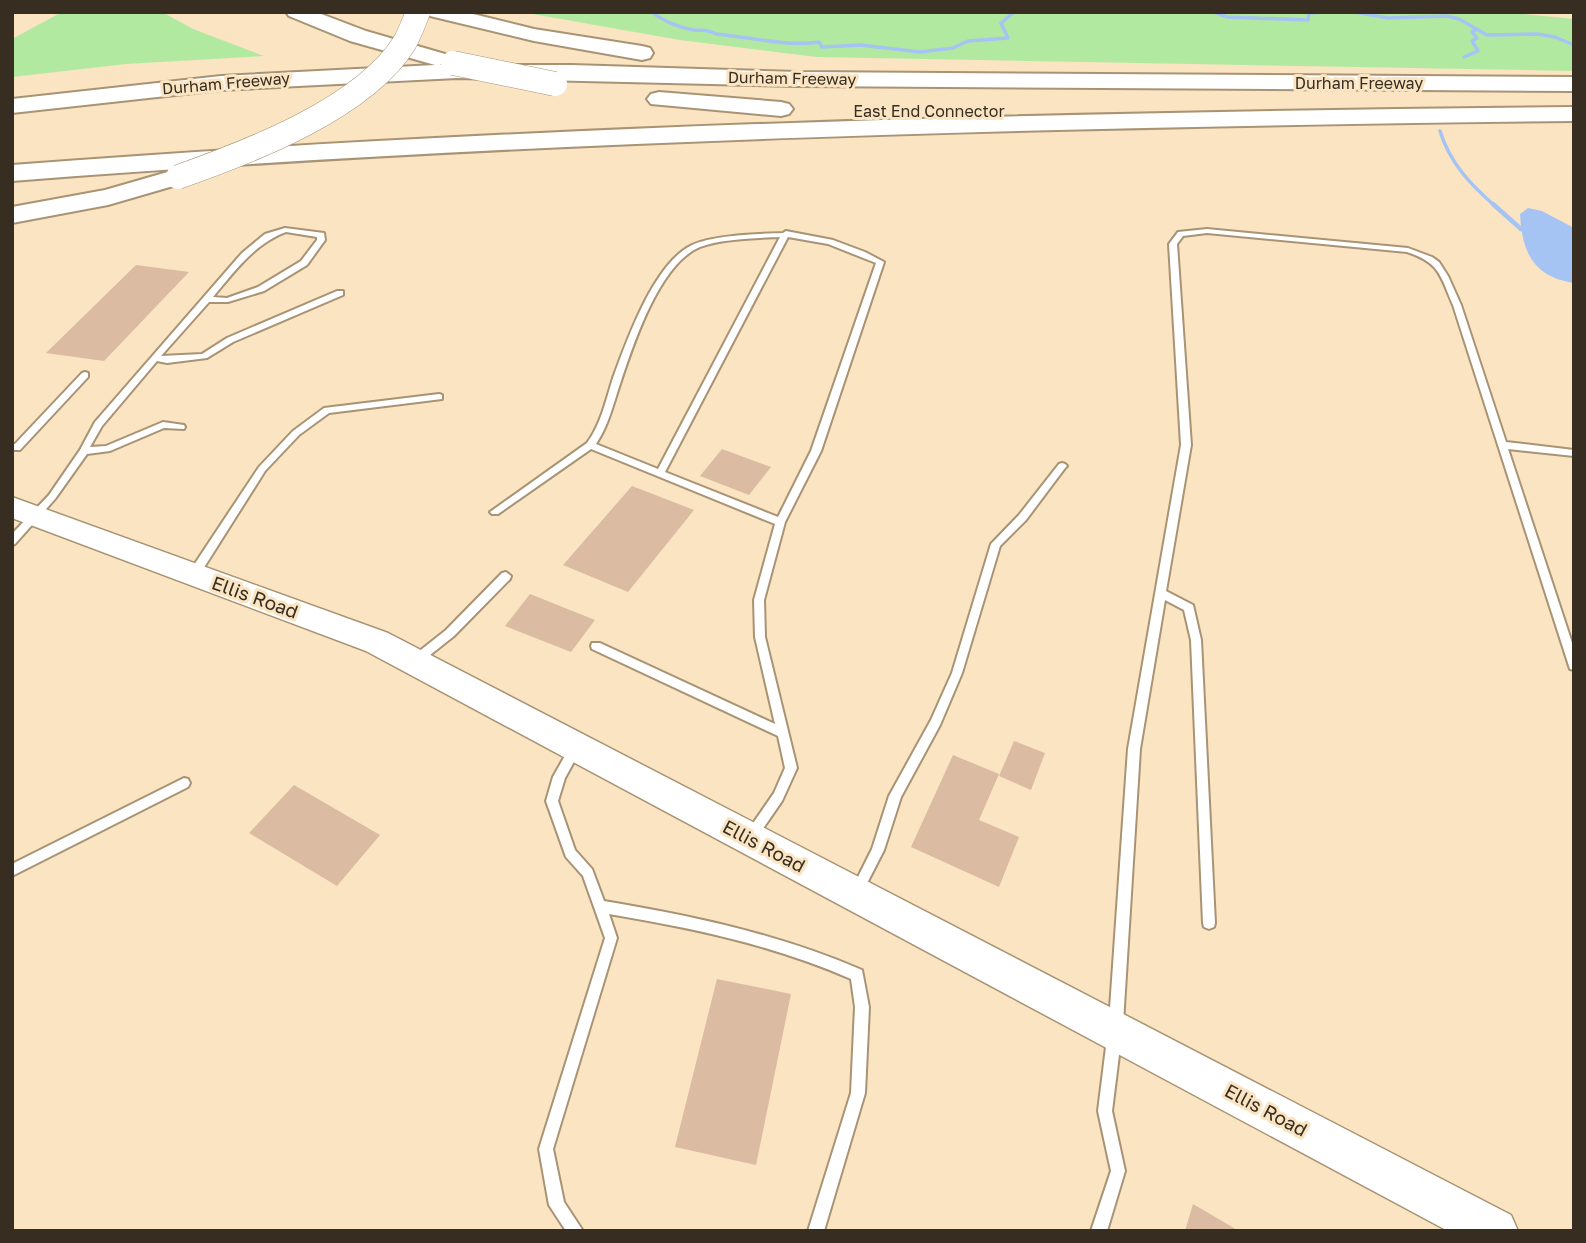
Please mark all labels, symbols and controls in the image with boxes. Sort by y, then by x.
street label: Durham Freeway [161,67,291,99]
street label: Durham Freeway [728,67,856,89]
street label: Durham Freeway [1295,73,1423,93]
street label: East End Connector [853,101,1005,121]
street label: Ellis Road [209,570,301,623]
street label: Ellis Road [719,814,809,877]
street label: Ellis Road [1221,1078,1311,1141]

